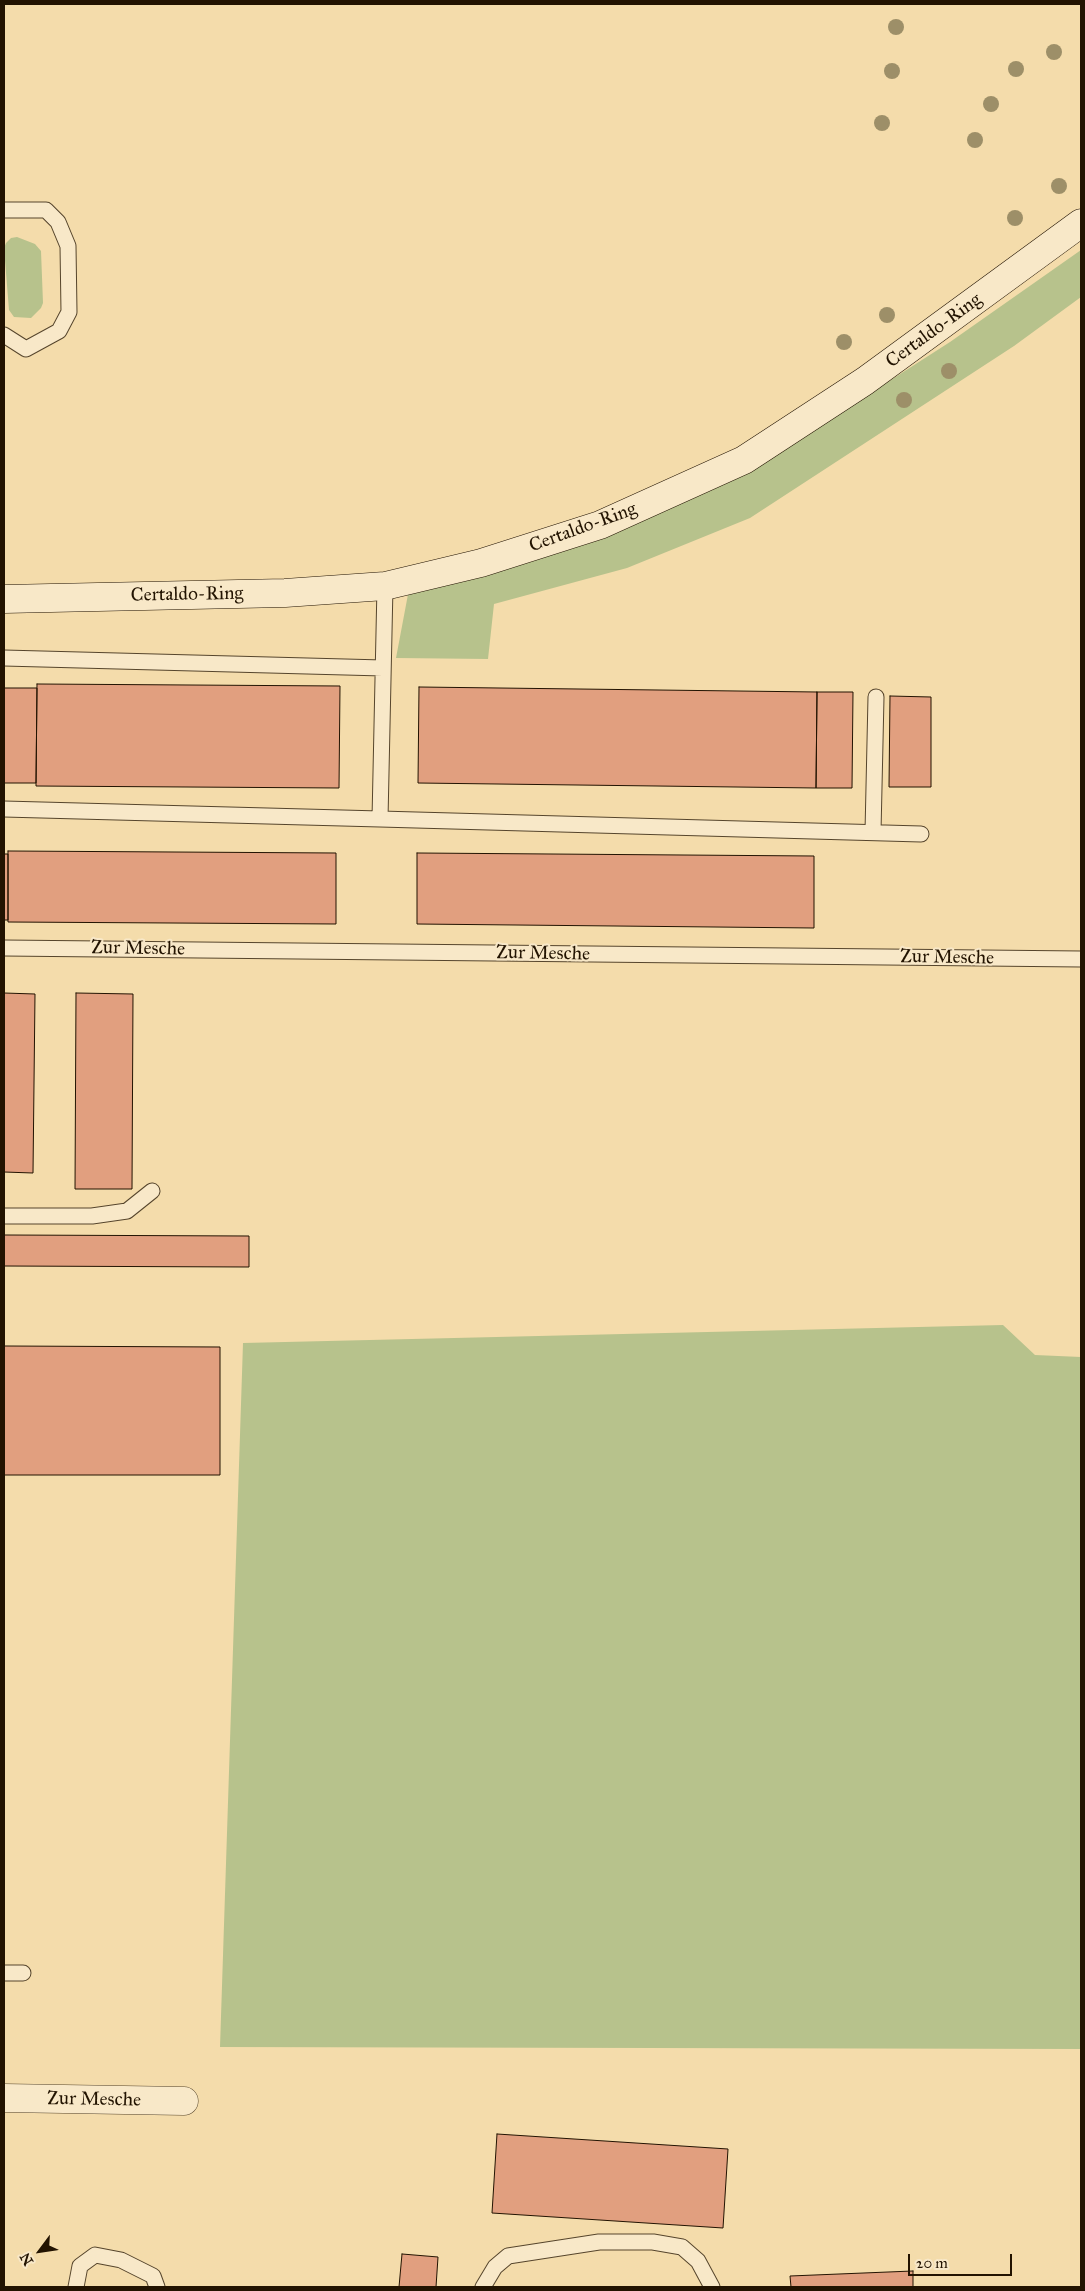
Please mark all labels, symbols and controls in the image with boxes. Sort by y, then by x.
street label: Certaldo-Ring [882,289,986,373]
street label: Certaldo-Ring [526,498,640,558]
street label: Certaldo-Ring [131,583,243,607]
street label: Zur Mesche [91,937,185,961]
street label: Zur Mesche [496,942,590,966]
street label: Zur Mesche [900,946,994,970]
street label: Zur Mesche [47,2088,141,2112]
north arrow [15,2226,65,2276]
scale bar [910,2244,1014,2276]
text: N [16,2250,37,2268]
text: 20 m [916,2254,948,2272]

